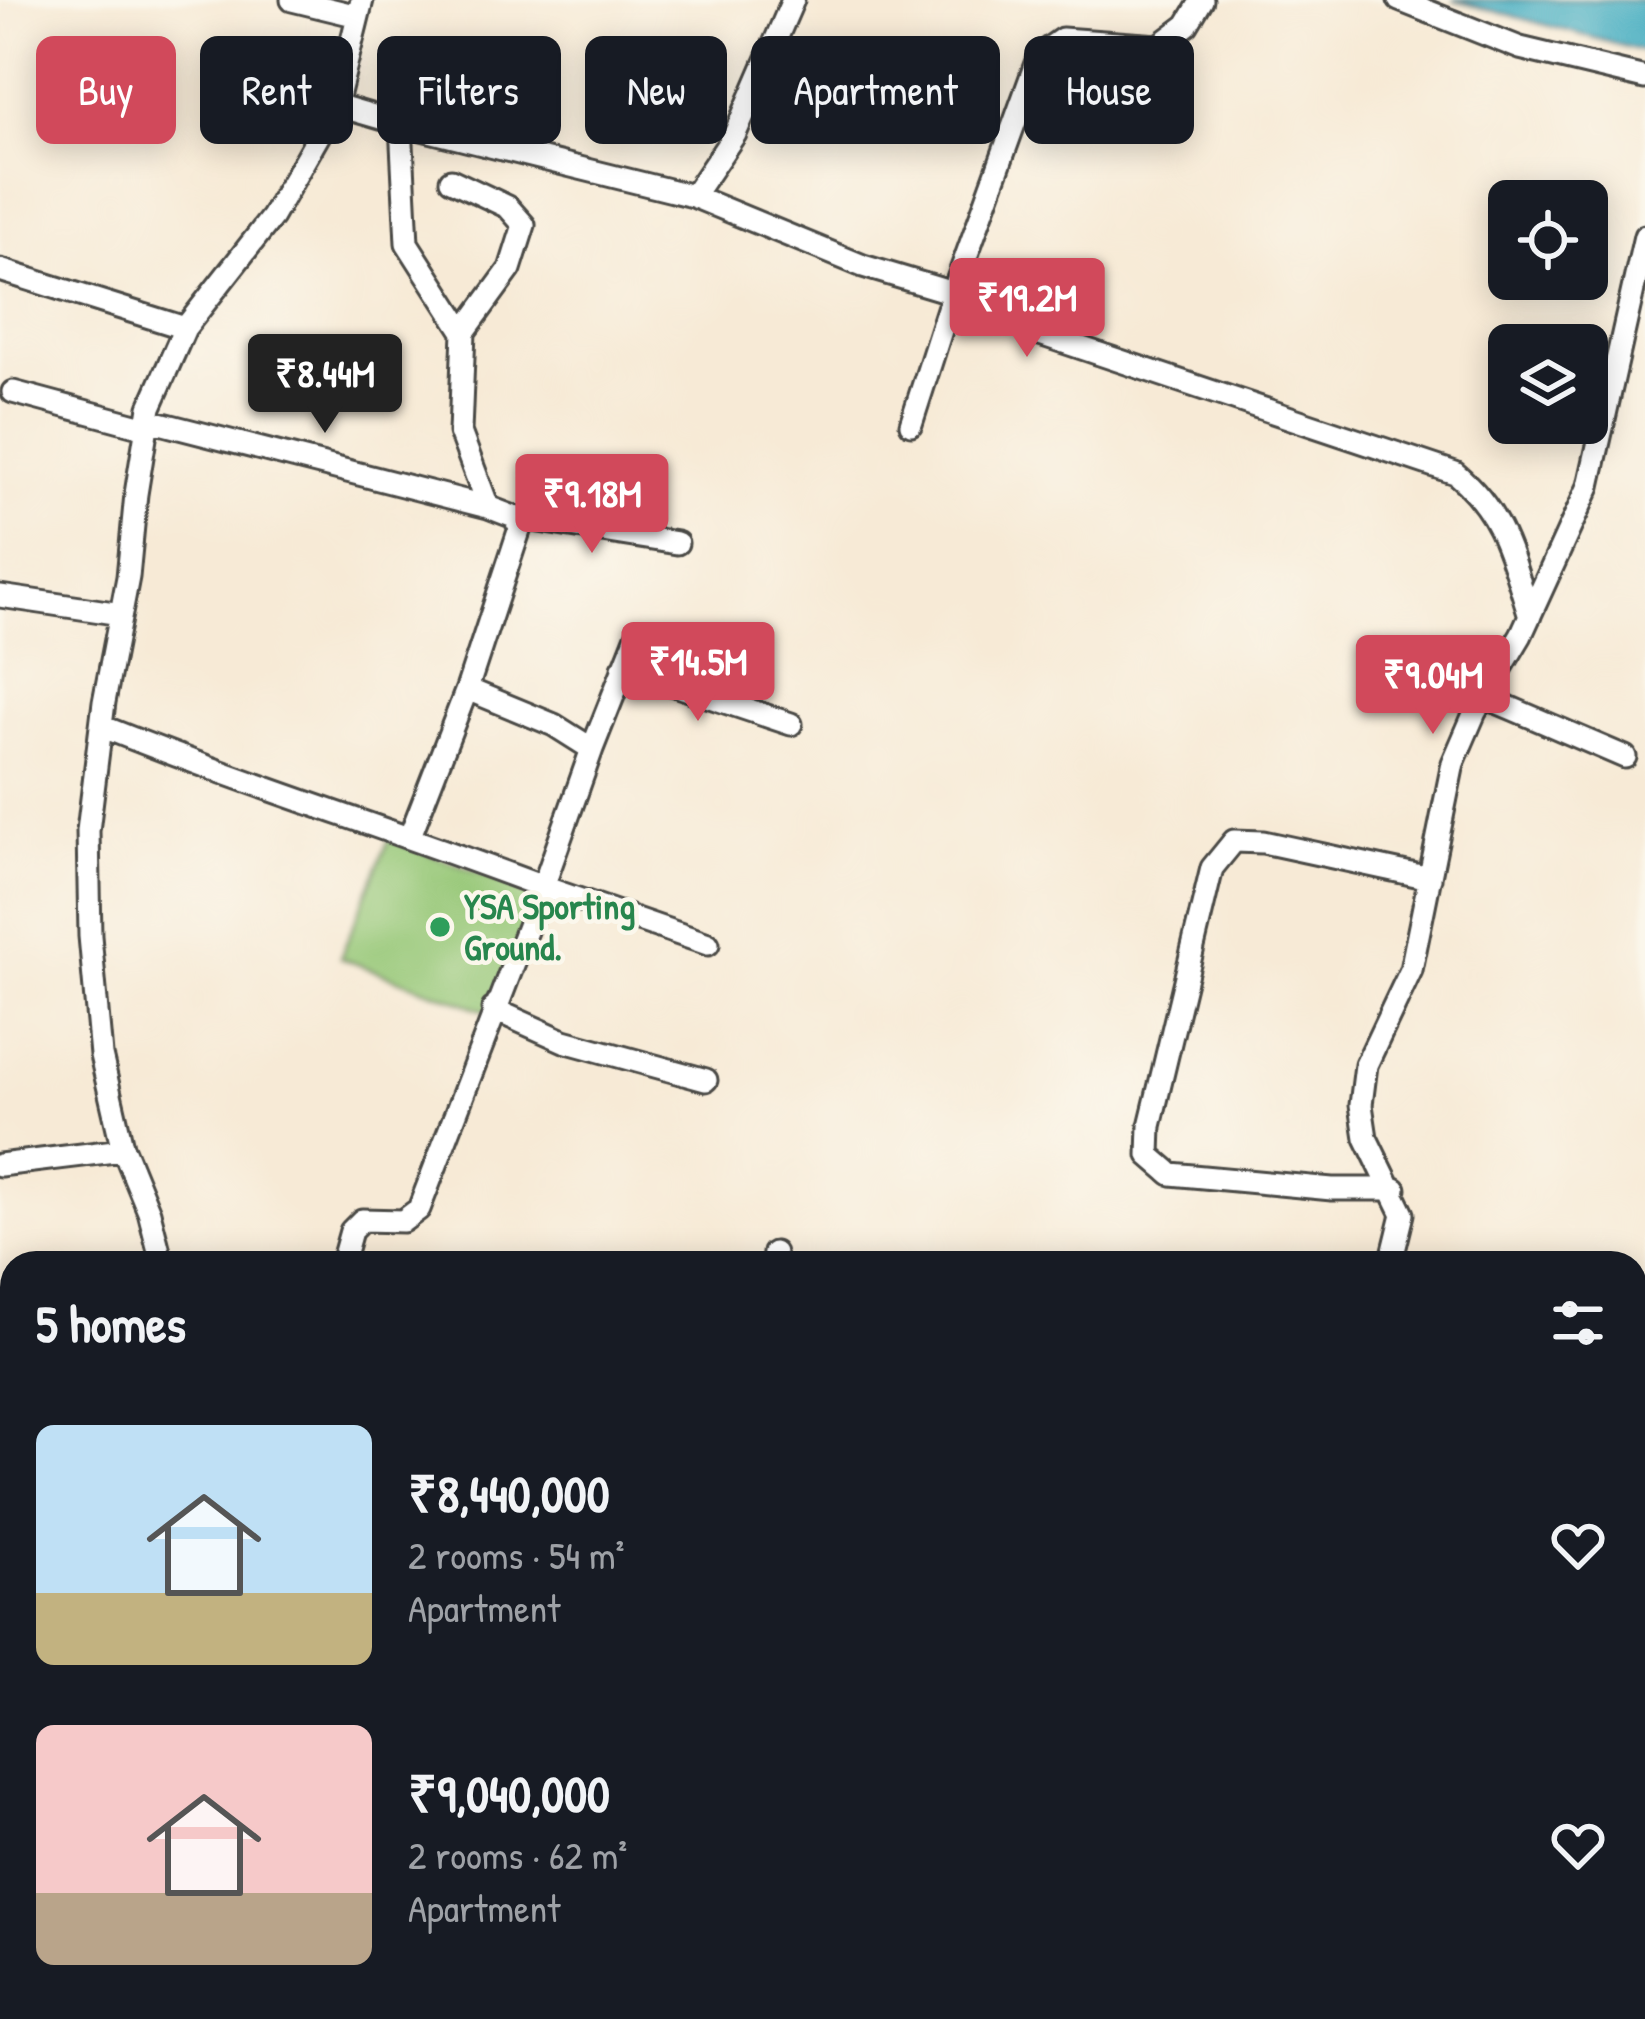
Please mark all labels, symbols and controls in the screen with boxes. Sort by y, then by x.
chip: Buy [36,36,176,144]
chip: Rent [200,36,353,144]
chip: Filters [377,36,561,144]
chip: New [585,36,727,144]
chip: Apartment [751,36,1000,144]
chip: House [1024,36,1194,144]
map controls [1488,180,1608,444]
button: locate [1488,180,1608,300]
pin: ₹19.2M [929,258,1125,360]
text: ₹19.2M [977,270,1077,323]
button: layers [1488,324,1608,444]
pin: ₹8.44M [227,334,423,436]
text: ₹8.44M [275,346,375,399]
pin: ₹9.18M [494,454,690,556]
text: ₹9.18M [542,466,642,519]
pin: ₹14.5M [600,622,796,724]
text: ₹14.5M [648,634,748,687]
pin: ₹9.04M [1335,635,1531,737]
text: ₹9.04M [1383,647,1483,700]
place label: YSA Sporting Ground. [464,881,635,971]
marker: YSA Sporting Ground. [427,914,453,940]
text: 5 homes [36,1289,186,1358]
icon: filters [1545,1290,1611,1356]
text: ₹8,440,000 [408,1459,610,1528]
icon: home [132,1473,276,1617]
icon: heart [1545,1512,1611,1578]
text: 2 rooms · 54 m² [408,1528,625,1581]
text: Apartment [408,1581,561,1634]
text: ₹9,040,000 [408,1759,610,1828]
icon: home [132,1773,276,1917]
icon: heart [1545,1812,1611,1878]
text: 2 rooms · 62 m² [408,1828,627,1881]
text: Apartment [408,1881,561,1934]

